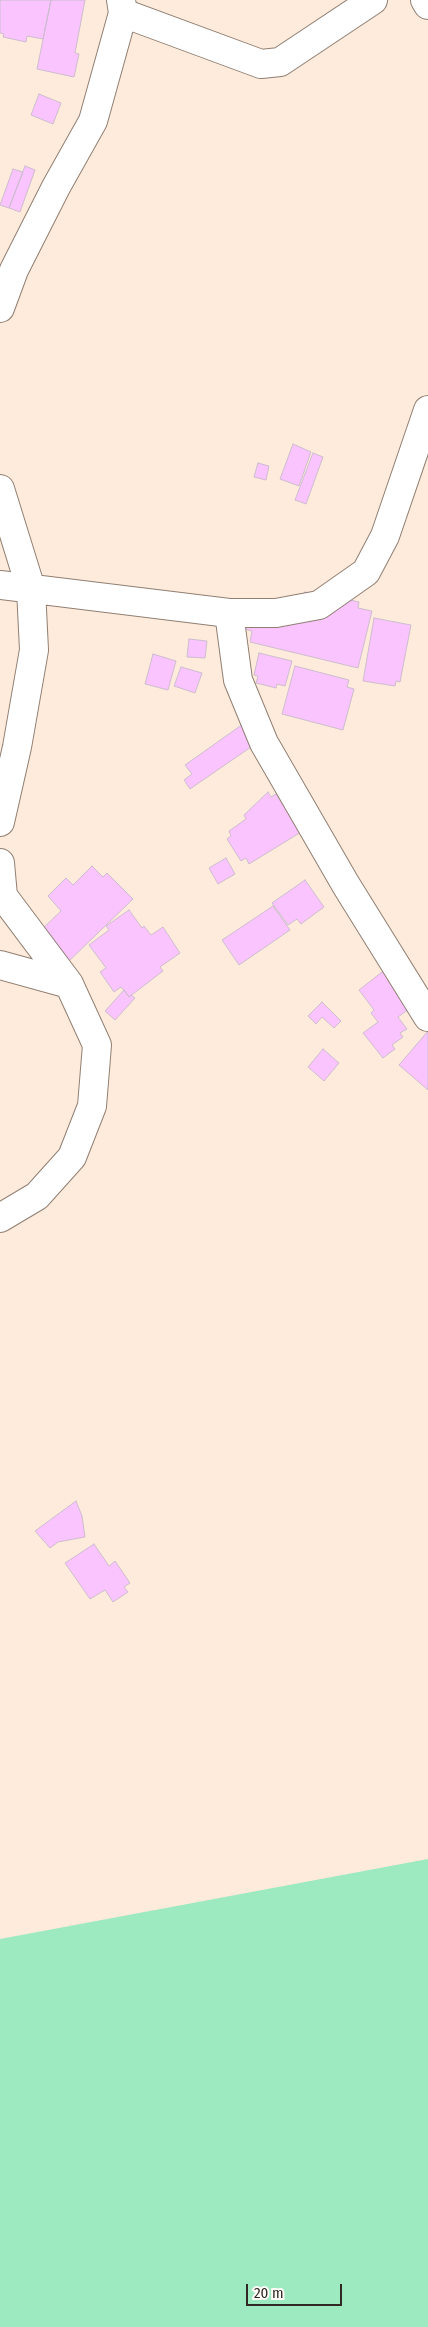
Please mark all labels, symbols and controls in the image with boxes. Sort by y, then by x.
scale bar [248,2274,344,2306]
text: 20 m [254,2284,284,2302]

